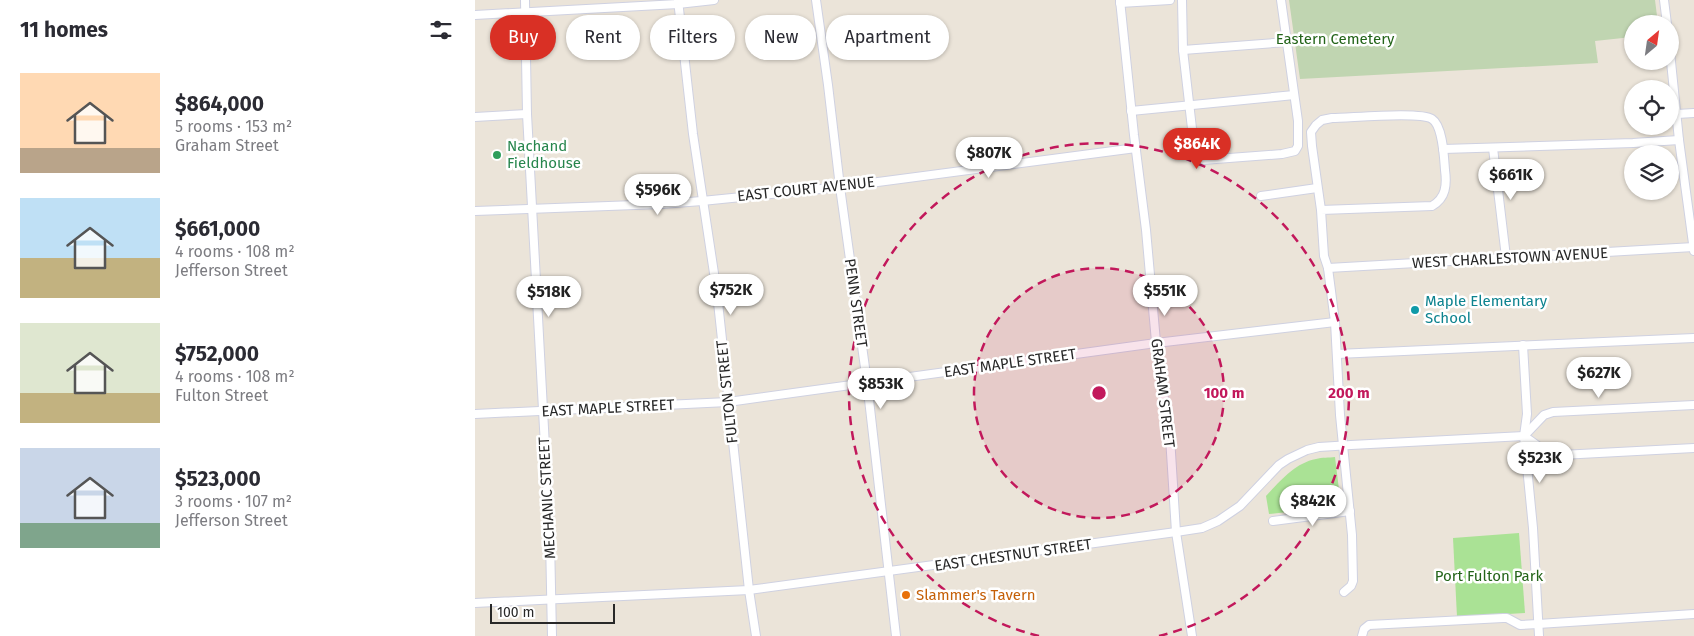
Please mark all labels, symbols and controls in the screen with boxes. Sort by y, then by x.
chip: Buy [490,15,556,60]
chip: Rent [566,15,640,60]
chip: Filters [650,15,735,60]
chip: New [745,15,816,60]
chip: Apartment [826,15,949,60]
north arrow [1624,15,1679,70]
map controls [1624,15,1679,200]
icon: filters [427,16,455,44]
text: 11 homes [20,17,108,43]
park label: Eastern Cemetery [1276,30,1395,48]
button: locate [1624,80,1679,135]
text: $864,000 [175,91,264,117]
icon: home [60,93,120,153]
text: 5 rooms · 153 m² [175,117,292,136]
pin: $864K [1162,128,1232,170]
text: $864K [1174,134,1220,153]
text: Graham Street [175,136,279,155]
pin: $807K [954,136,1024,179]
place label: Nachand Fieldhouse [507,137,581,172]
text: $807K [967,143,1011,162]
button: layers [1624,145,1679,200]
marker: Nachand Fieldhouse [491,149,503,161]
pin: $661K [1476,158,1546,201]
text: $661K [1489,165,1533,184]
street label: EAST COURT AVENUE [736,173,876,205]
pin: $596K [623,174,693,216]
text: $596K [635,180,681,199]
text: $661,000 [175,216,260,242]
icon: home [60,218,120,278]
text: 4 rooms · 108 m² [175,242,295,261]
street label: WEST CHARLESTOWN AVENUE [1411,244,1609,272]
street label: PENN STREET [841,257,871,349]
text: Jefferson Street [175,261,288,280]
pin: $752K [696,274,766,316]
pin: $551K [1130,274,1200,317]
pin: $518K [514,276,584,318]
text: $752K [710,280,752,299]
text: $551K [1144,281,1186,300]
text: $518K [527,282,571,301]
place label: Maple Elementary School [1425,292,1548,327]
marker: Maple Elementary School [1409,304,1421,316]
street label: GRAHAM STREET [1147,337,1179,449]
street label: FULTON STREET [713,339,741,445]
text: $752,000 [175,341,259,367]
icon: home [60,343,120,403]
street label: EAST MAPLE STREET [943,345,1077,381]
pin: $627K [1564,356,1634,399]
text: $627K [1577,363,1621,382]
text: 4 rooms · 108 m² [175,367,295,386]
pin: $853K [846,368,916,410]
text: $853K [859,374,903,393]
centre of rings [1090,384,1108,402]
text: 100 m [1204,384,1244,402]
text: 200 m [1328,384,1370,402]
text: Fulton Street [175,386,268,405]
street label: EAST MAPLE STREET [541,396,675,420]
street label: MECHANIC STREET [535,436,559,560]
pin: $523K [1505,442,1575,484]
text: $523K [1518,448,1562,467]
text: $523,000 [175,466,261,492]
icon: home [60,468,120,528]
pin: $842K [1278,484,1348,527]
text: $842K [1290,491,1336,510]
text: 3 rooms · 107 m² [175,492,292,511]
text: Jefferson Street [175,511,288,530]
street label: EAST CHESTNUT STREET [933,535,1093,575]
park label: Port Fulton Park [1435,567,1544,585]
place label: Slammer's Tavern [916,586,1036,604]
marker: Slammer's Tavern [900,589,912,601]
scale bar [490,601,615,624]
text: 100 m [497,604,534,621]

